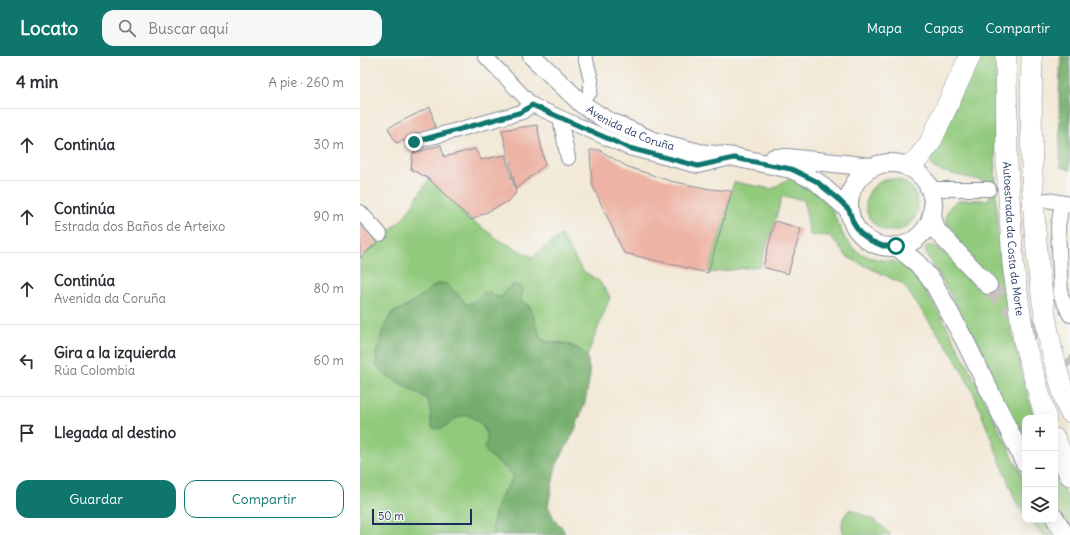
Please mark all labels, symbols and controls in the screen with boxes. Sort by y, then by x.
search box [102,10,382,46]
text: Locato [20,16,78,40]
icon: search [116,17,138,39]
text: Buscar aquí [148,19,228,38]
text: Mapa [867,19,902,37]
text: Capas [924,19,964,37]
text: Compartir [986,19,1050,37]
text: 4 min [16,71,58,93]
text: A pie · 260 m [268,74,344,91]
street label: Avenida da Coruña [584,102,676,153]
route end [405,133,423,151]
icon: ahead [16,134,38,156]
text: Continúa [54,135,115,154]
text: 30 m [314,136,344,153]
street label: Autoestrada da Costa da Morte [1000,161,1027,317]
text: Continúa [54,199,115,218]
icon: ahead [16,206,38,228]
text: 90 m [313,208,344,225]
text: Estrada dos Baños de Arteixo [54,218,225,235]
route start [887,237,905,255]
text: Continúa [54,271,115,290]
icon: ahead [16,278,38,300]
text: 80 m [313,280,344,297]
text: Avenida da Coruña [54,290,166,307]
text: Gira a la izquierda [54,343,176,362]
icon: left [16,350,38,372]
text: 60 m [313,352,344,369]
text: Rúa Colombia [54,362,135,379]
map controls [1022,415,1058,523]
button: + [1022,415,1058,451]
icon: arrive [16,422,38,444]
text: Llegada al destino [54,423,176,442]
button: − [1022,451,1058,487]
button: Guardar [16,480,176,518]
button: Compartir [184,480,344,518]
button: layers [1022,487,1058,523]
scale bar [372,507,472,526]
text: 50 m [378,509,404,523]

